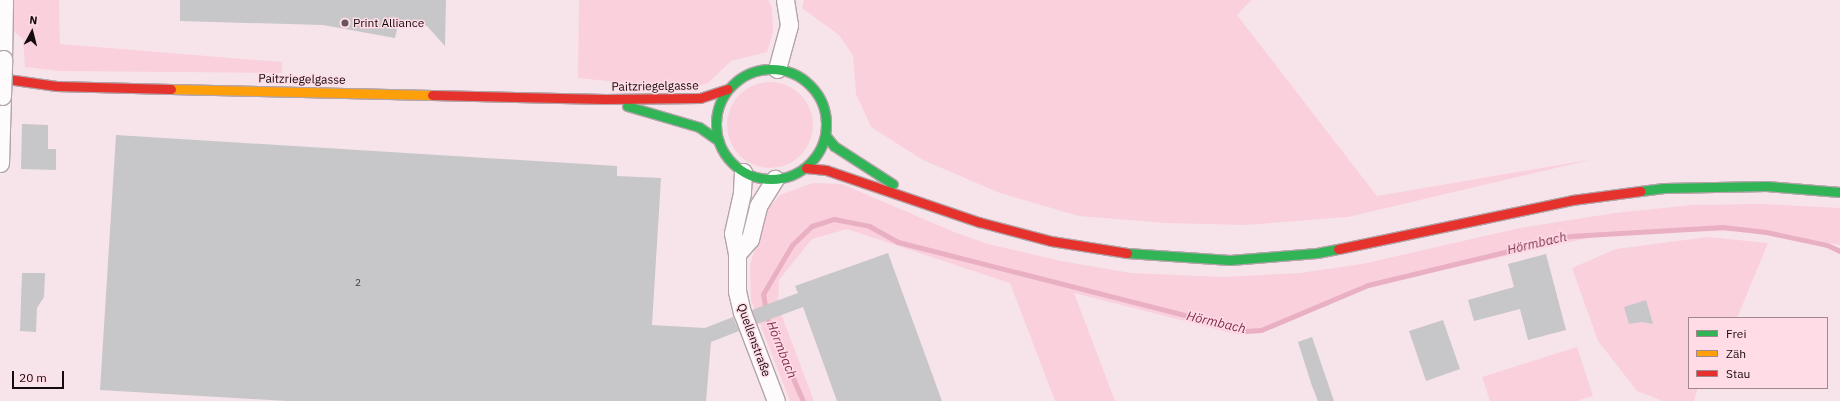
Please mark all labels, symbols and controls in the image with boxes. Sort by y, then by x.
north arrow [12,12,52,52]
text: N [29,13,38,28]
place label: Print Alliance [353,16,424,30]
marker: Print Alliance [340,18,350,28]
street label: Paitzriegelgasse [258,71,346,87]
street label: Paitzriegelgasse [611,78,699,94]
water label: Hörmbach [1506,230,1568,258]
house number: 2 [355,277,361,289]
street label: Quellenstraße [734,301,774,379]
water label: Hörmbach [1185,309,1247,337]
legend [1688,317,1828,389]
water label: Hörmbach [762,319,800,381]
text: Frei [1726,326,1746,341]
text: Zäh [1726,346,1746,361]
scale bar [14,363,66,389]
text: Stau [1726,366,1750,381]
text: 20 m [19,370,47,385]

